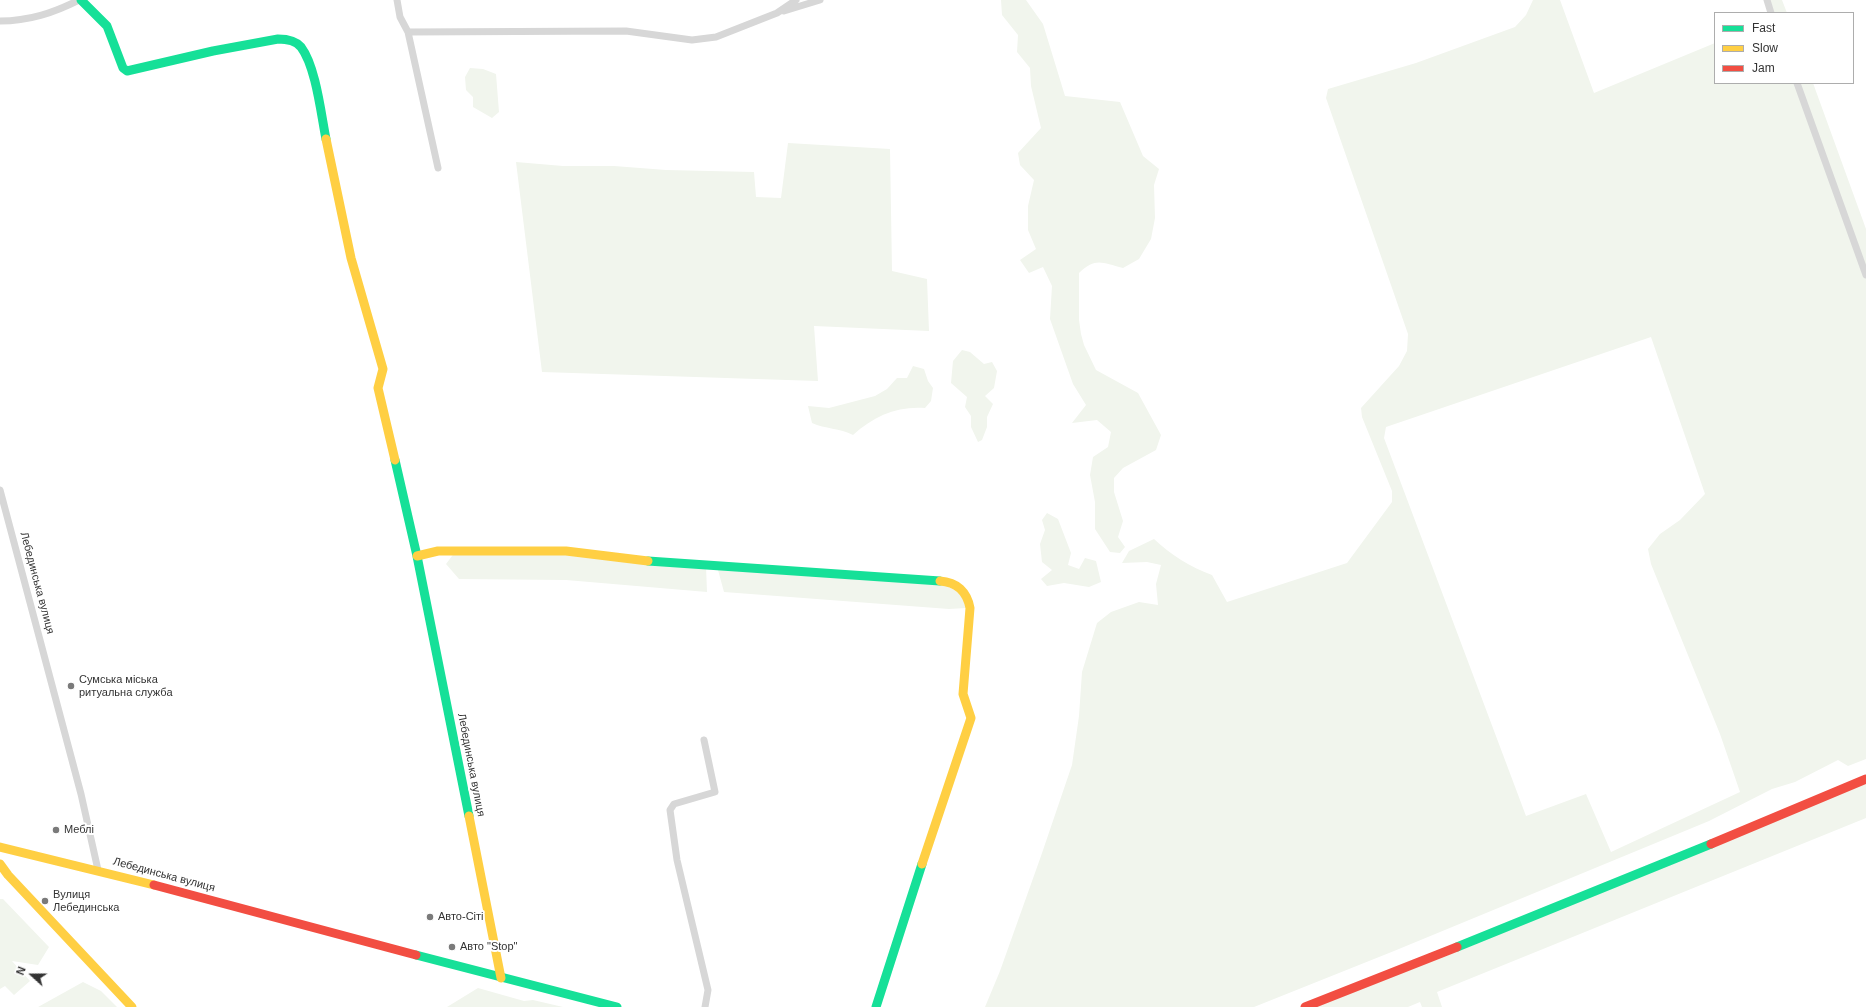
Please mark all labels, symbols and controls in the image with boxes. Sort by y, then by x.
legend [1714,12,1854,84]
text: Fast [1752,21,1775,35]
text: Slow [1752,41,1778,55]
text: Jam [1752,61,1775,75]
street label: Лебединська вулиця [17,531,57,635]
place label: Сумська міська ритуальна служба [79,673,173,699]
marker: Сумська міська ритуальна служба [66,681,76,691]
street label: Лебединська вулиця [454,712,488,818]
place label: Меблі [64,823,94,837]
marker: Меблі [51,825,61,835]
street label: Лебединська вулиця [112,855,216,895]
place label: Вулиця Лебединська [53,888,119,914]
marker: Вулиця Лебединська [40,896,50,906]
place label: Авто-Сіті [438,910,484,924]
marker: Авто-Сіті [425,912,435,922]
place label: Авто "Stop" [460,940,517,954]
marker: Авто "Stop" [447,942,457,952]
north arrow [12,955,52,995]
text: N [14,965,28,977]

